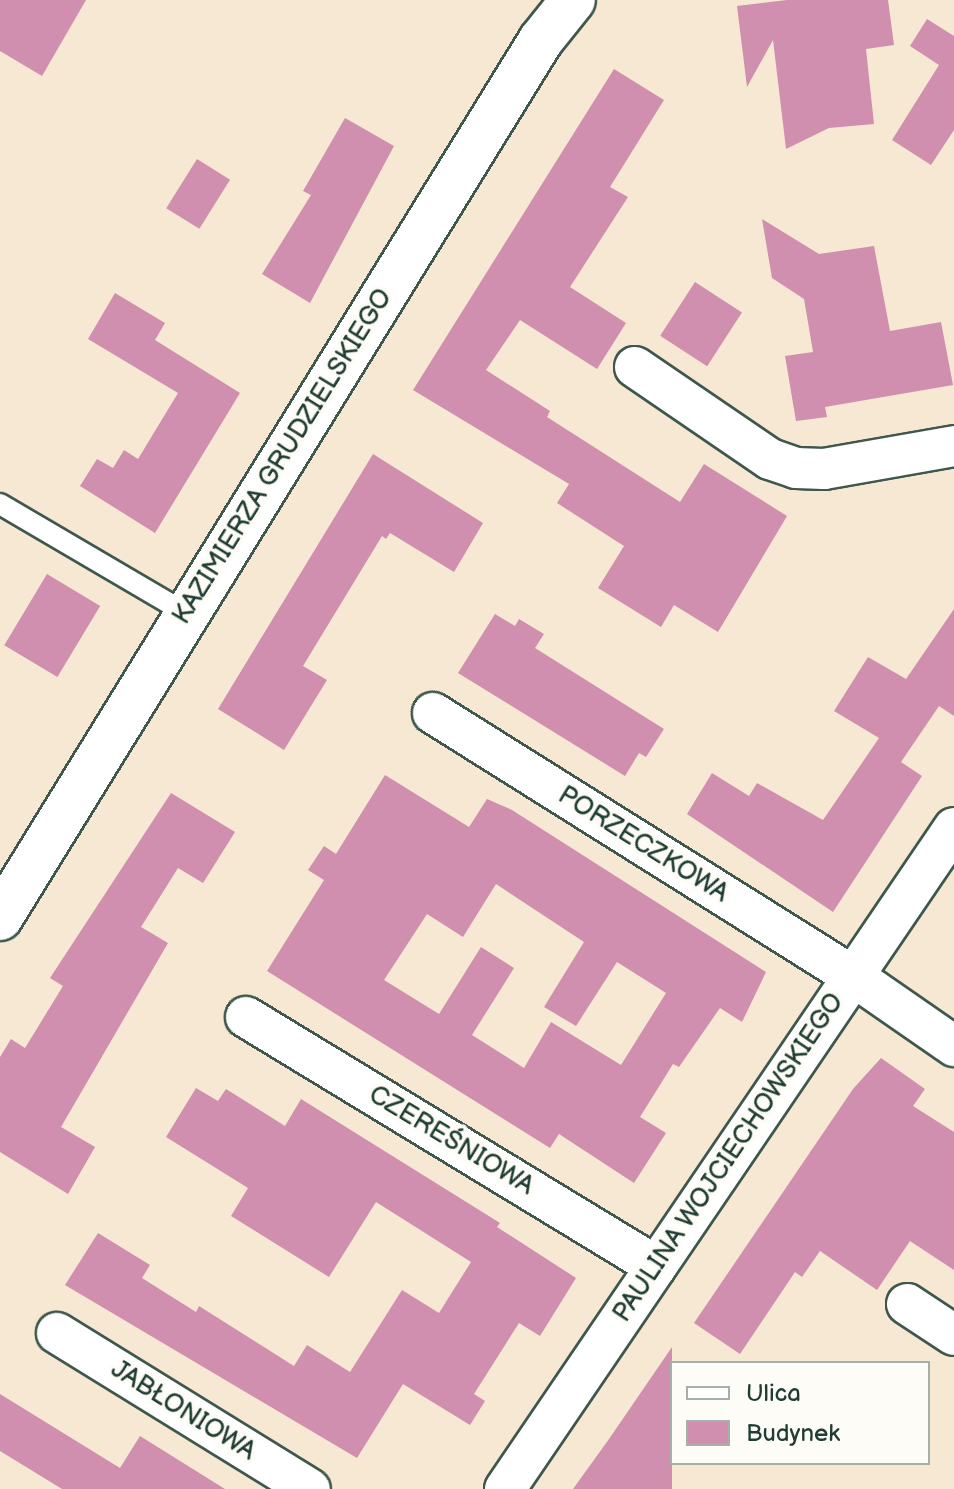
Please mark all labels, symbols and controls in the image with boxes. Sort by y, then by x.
street label: KAZIMIERZA GRUDZIELSKIEGO [167,284,399,630]
street label: PORZECZKOWA [552,780,734,910]
street label: PAULINA WOJCIECHOWSKIEGO [607,987,851,1329]
street label: CZEREŚNIOWA [363,1079,539,1203]
street label: JABŁONIOWA [105,1354,261,1468]
legend [670,1361,930,1465]
text: Ulica [746,1379,801,1408]
text: Budynek [746,1419,840,1448]

